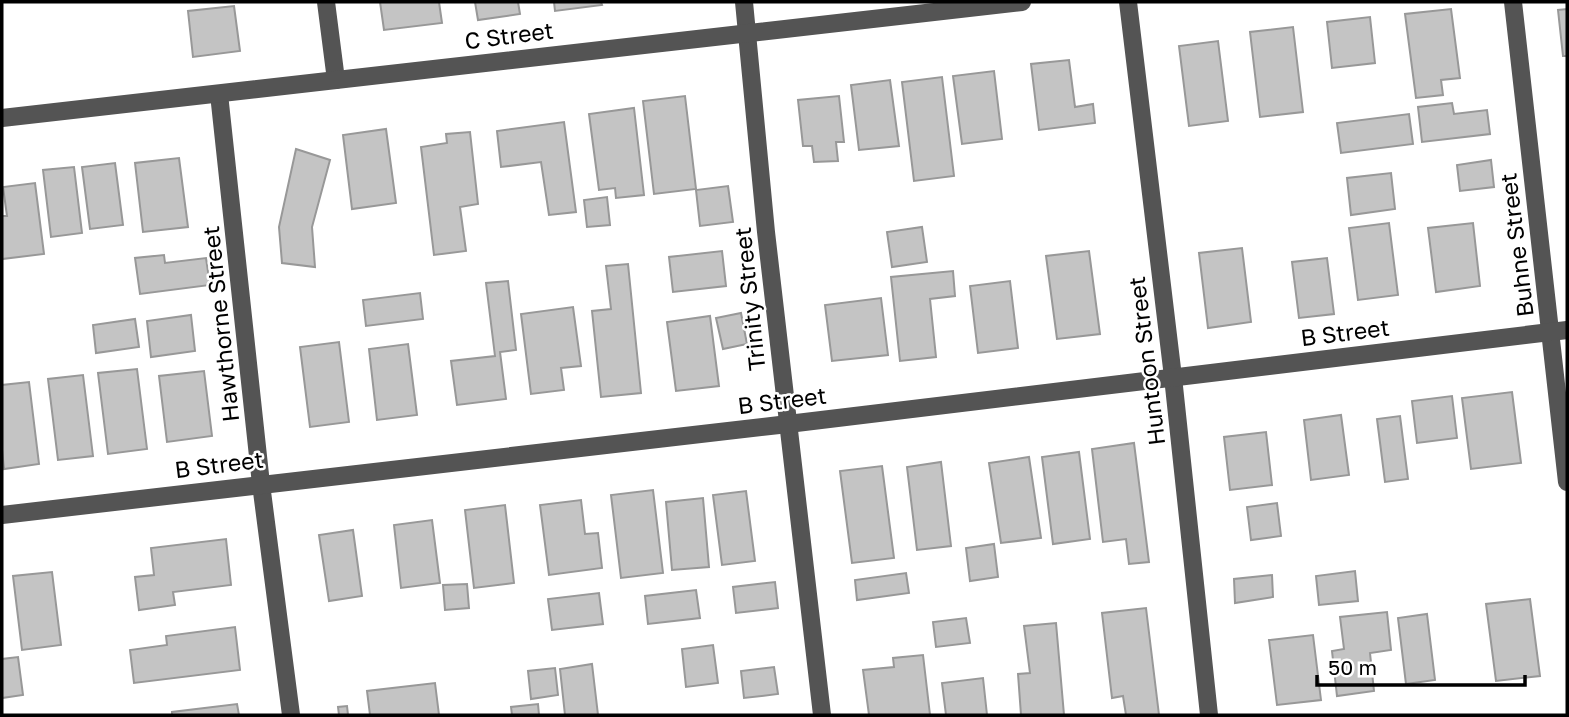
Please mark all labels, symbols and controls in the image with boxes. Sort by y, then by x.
street label: C Street [463,16,555,54]
street label: Buhne Street [1493,171,1539,319]
street label: Hawthorne Street [196,225,244,423]
street label: Trinity Street [728,226,770,372]
street label: Huntoon Street [1122,275,1170,447]
street label: B Street [1299,313,1391,351]
street label: B Street [736,381,828,419]
street label: B Street [173,445,265,483]
scale bar [1317,644,1525,688]
text: 50 m [1328,654,1377,680]

